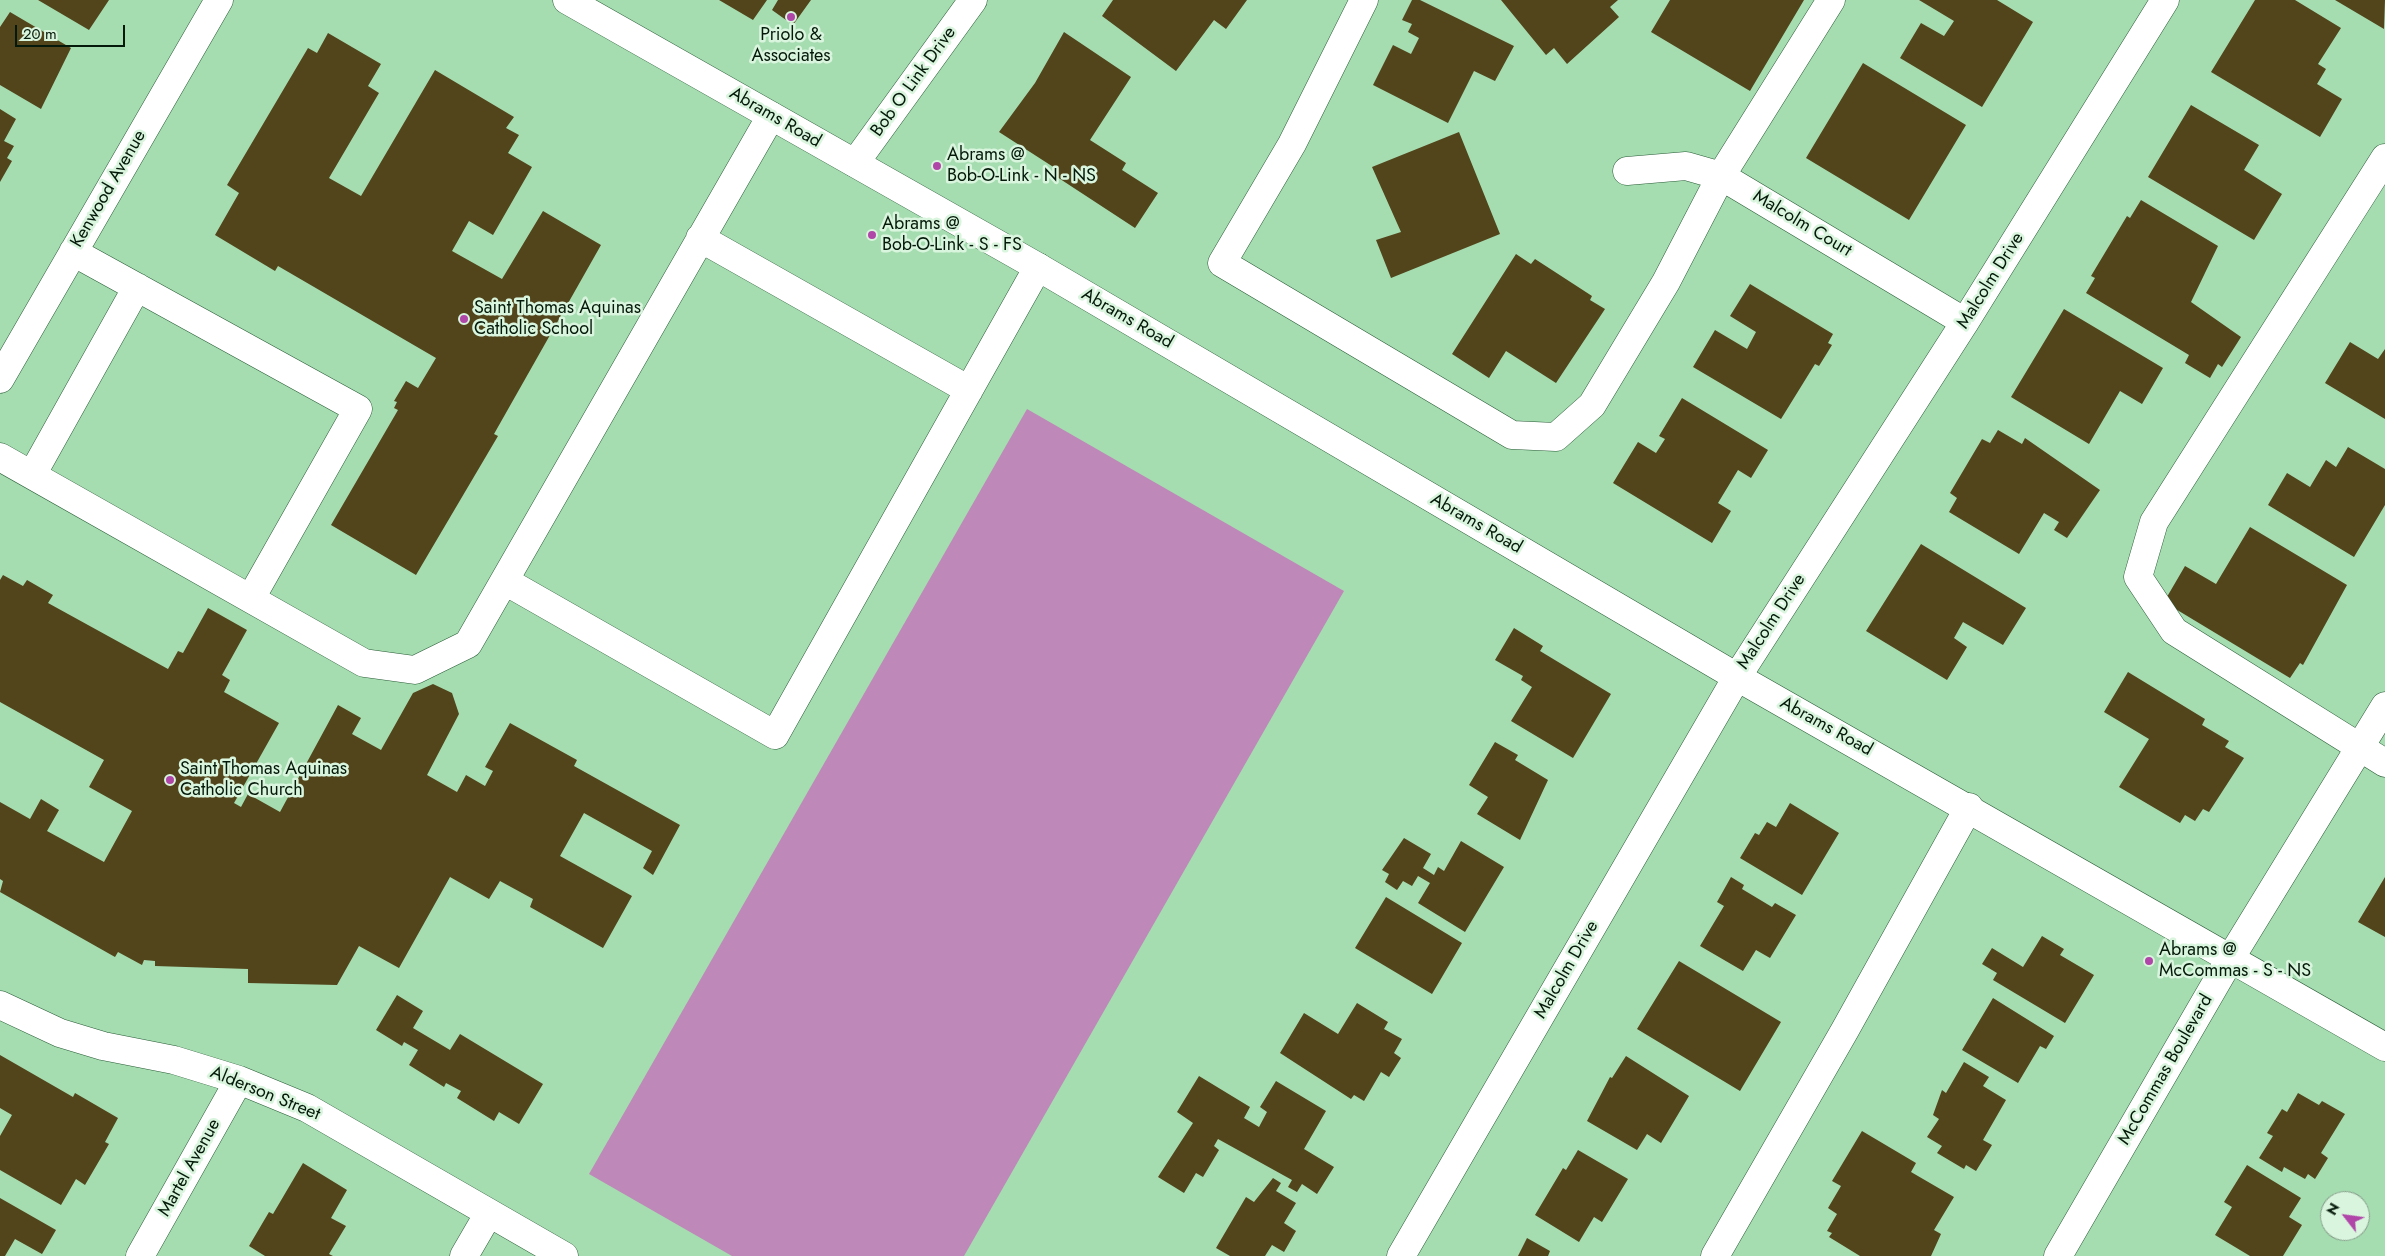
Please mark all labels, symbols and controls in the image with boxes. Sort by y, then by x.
marker: Priolo & Associates [785,11,797,23]
scale bar [18,15,128,47]
text: 20 m [23,23,57,45]
street label: Bob O Link Drive [867,23,961,141]
place label: Priolo & Associates [751,25,831,68]
street label: Abrams Road [725,83,825,153]
street label: Kenwood Avenue [67,127,151,251]
place label: Abrams @ Bob-O-Link - N - NS [947,145,1096,188]
marker: Abrams @ Bob-O-Link - N - NS [931,160,943,172]
street label: Malcolm Court [1749,186,1855,262]
place label: Abrams @ Bob-O-Link - S - FS [882,214,1022,256]
marker: Abrams @ Bob-O-Link - S - FS [866,229,878,241]
street label: Malcolm Drive [1953,229,2029,333]
street label: Abrams Road [1077,284,1177,354]
place label: Saint Thomas Aquinas Catholic School [474,298,641,340]
marker: Saint Thomas Aquinas Catholic School [458,313,470,325]
street label: Abrams Road [1426,489,1526,559]
street label: Malcolm Drive [1733,570,1811,674]
street label: Abrams Road [1776,693,1876,761]
place label: Saint Thomas Aquinas Catholic Church [180,759,347,802]
marker: Saint Thomas Aquinas Catholic Church [164,774,176,786]
street label: Malcolm Drive [1530,917,1604,1023]
place label: Abrams @ McCommas - S - NS [2159,940,2311,982]
marker: Abrams @ McCommas - S - NS [2143,955,2155,967]
street label: McCommas Boulevard [2114,991,2218,1149]
street label: Alderson Street [207,1062,323,1126]
street label: Martel Avenue [154,1115,226,1221]
north arrow [2320,1191,2370,1241]
text: N [2321,1199,2344,1219]

